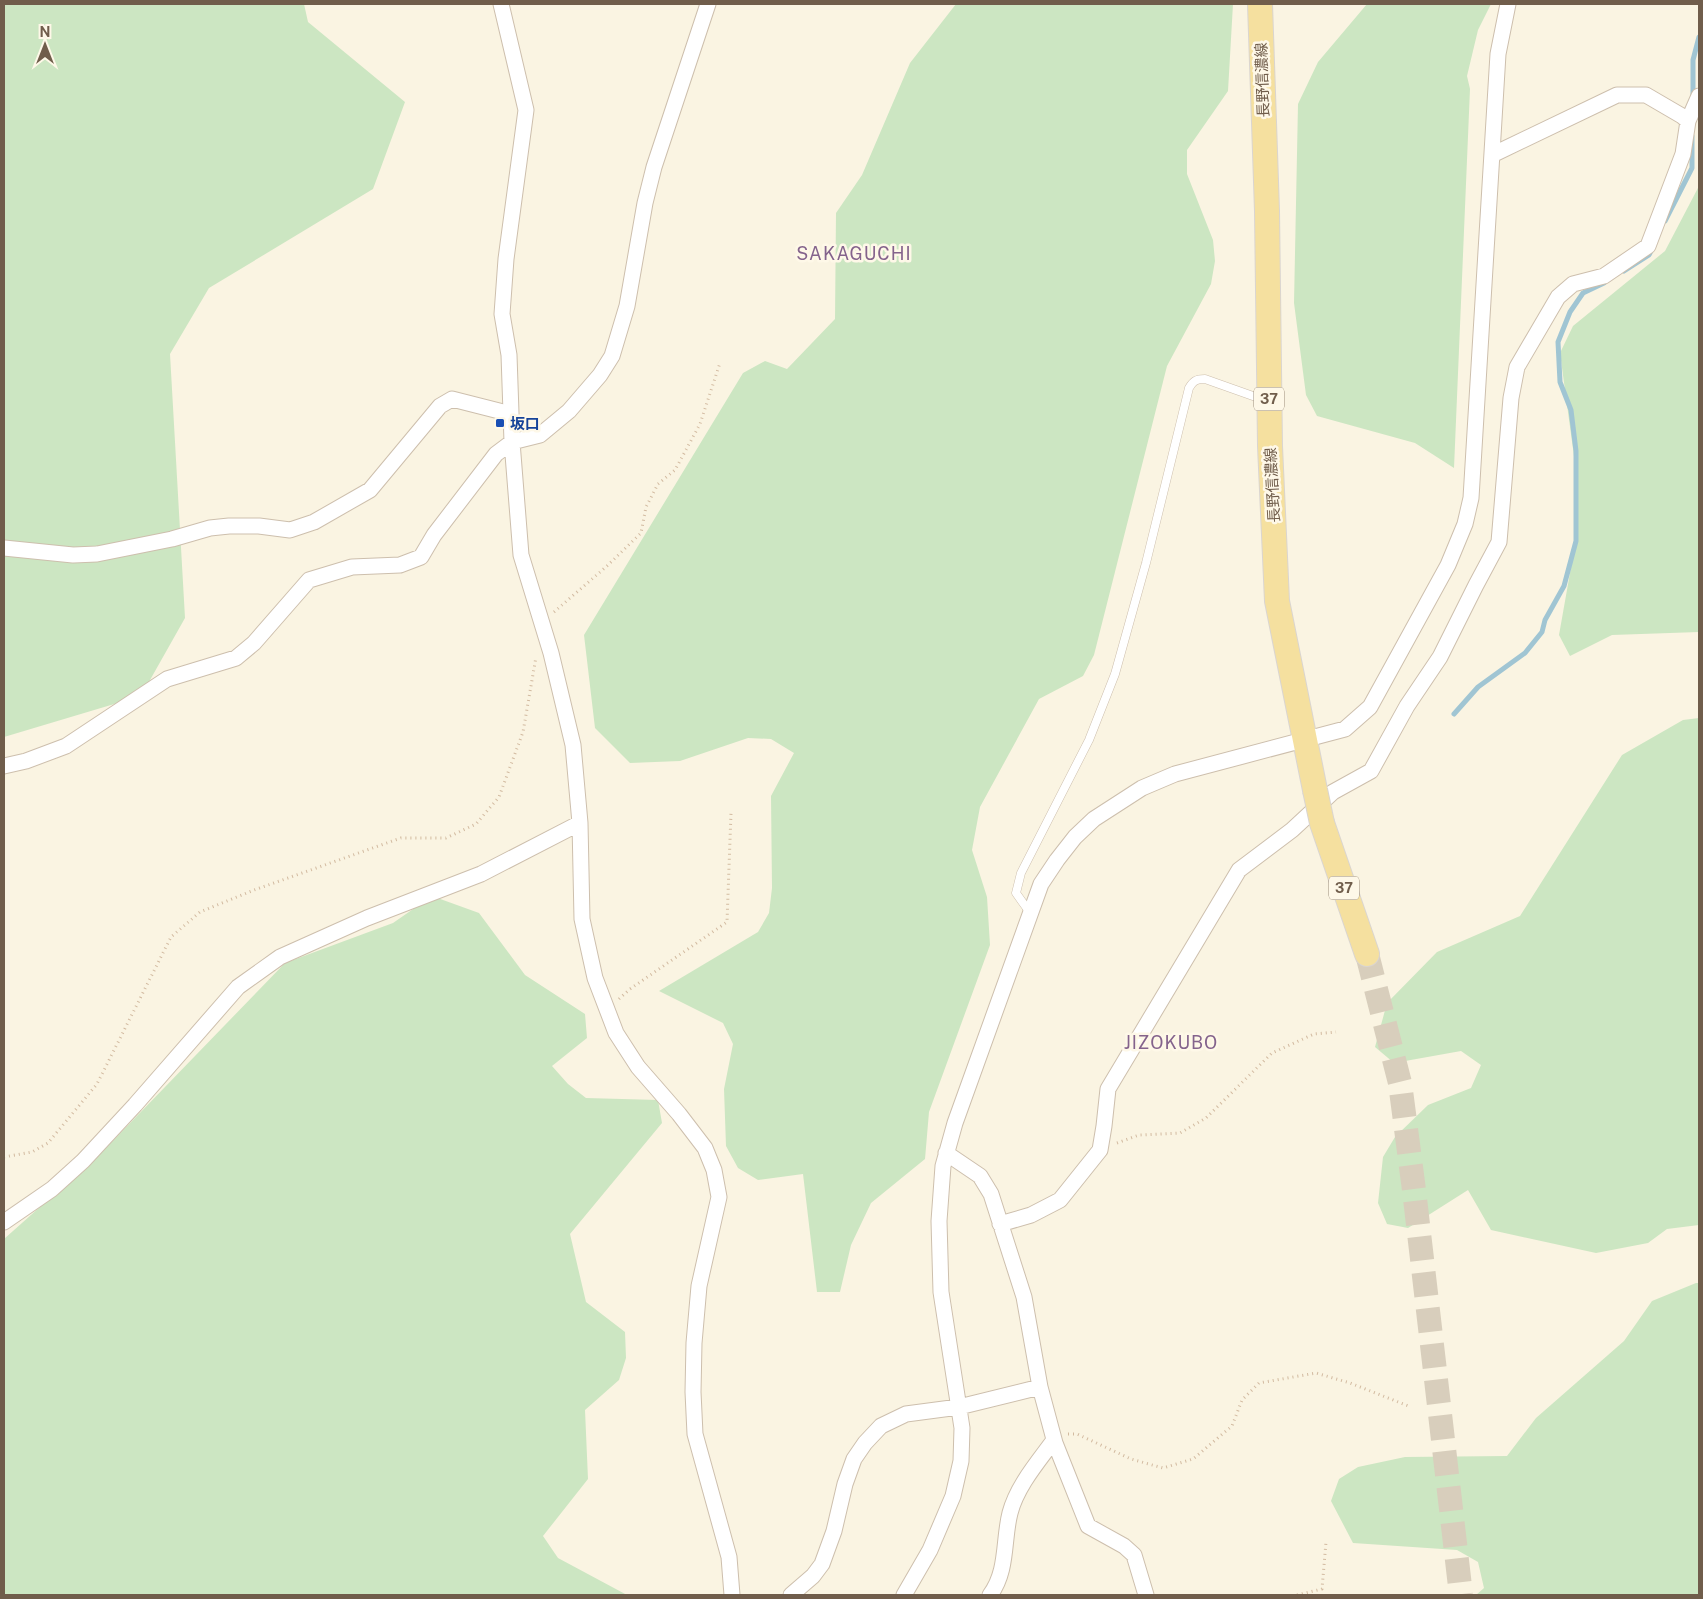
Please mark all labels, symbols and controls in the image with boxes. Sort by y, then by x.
north arrow [20,20,70,70]
text: N [40,24,50,40]
street label: 長野信濃線 [1252,42,1272,118]
district label: SAKAGUCHI [796,243,912,264]
road number: 37 [1254,388,1284,410]
place label: 坂口 [510,415,540,432]
marker: 坂口 [494,417,506,429]
street label: 長野信濃線 [1262,447,1282,523]
road number: 37 [1329,876,1359,900]
district label: JIZOKUBO [1124,1032,1218,1053]

